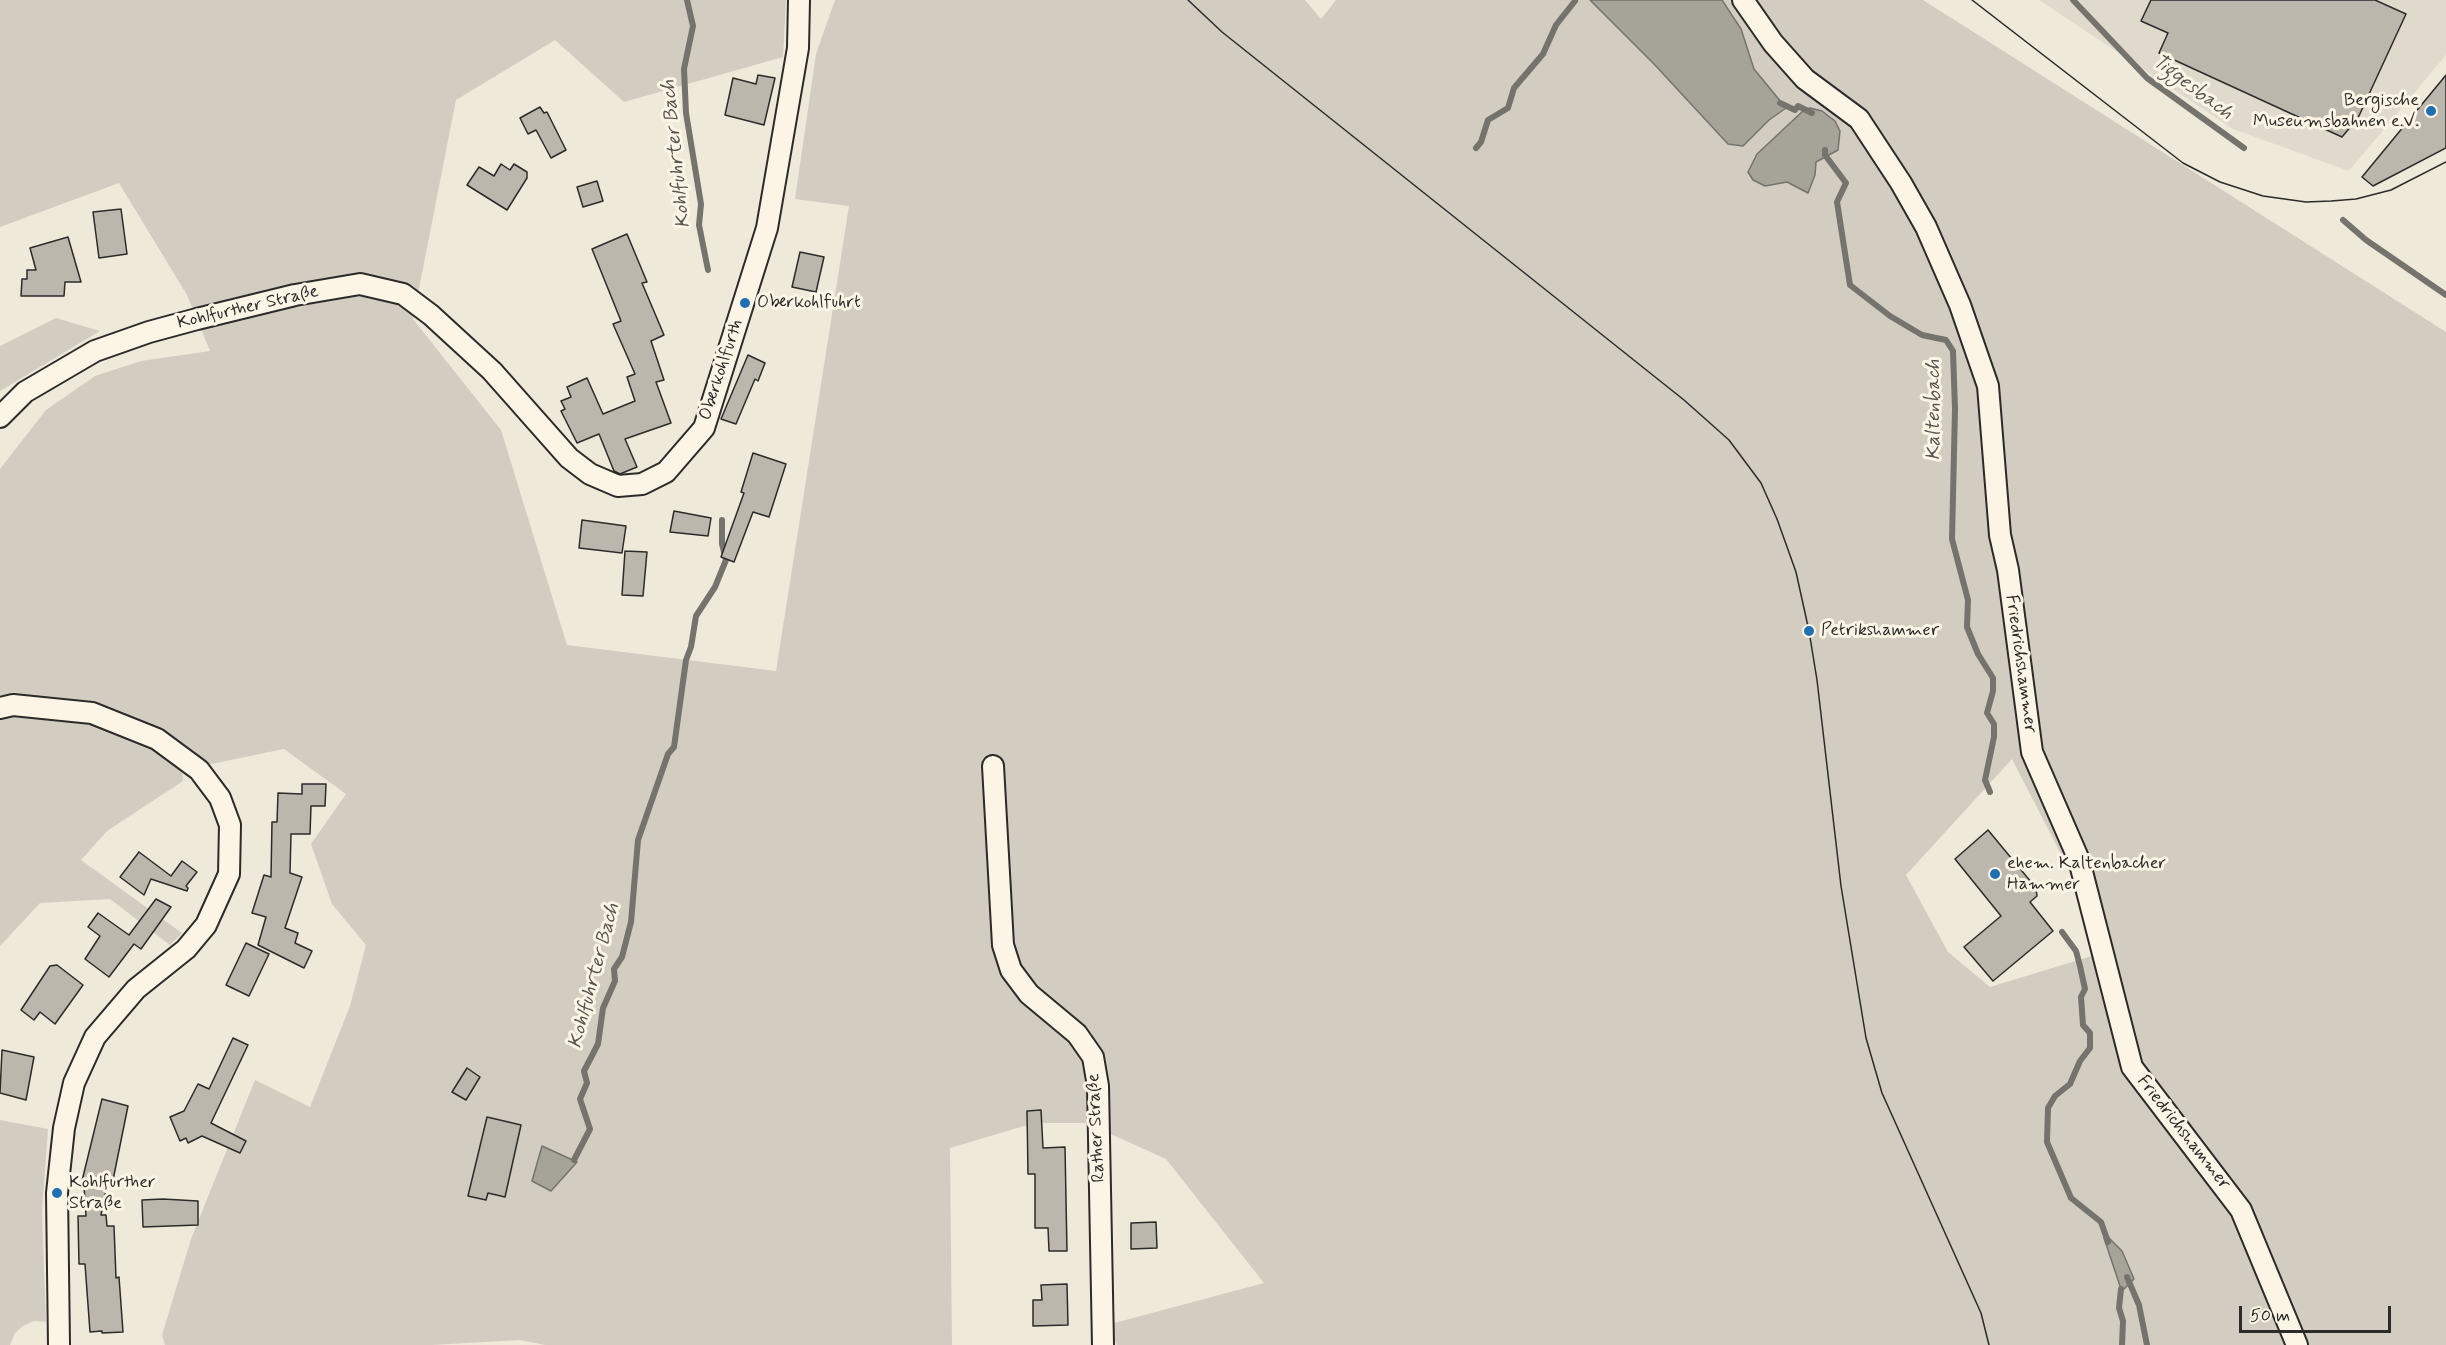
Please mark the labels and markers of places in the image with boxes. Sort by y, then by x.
place label: Bergische Museumsbahnen e.V. [2253,90,2419,132]
marker: Bergische Museumsbahnen e.V. [2424,104,2438,118]
place label: Oberkohlfuhrt [757,292,861,314]
marker: Oberkohlfuhrt [738,296,752,310]
place label: Petrikshammer [1821,620,1939,642]
marker: Petrikshammer [1802,624,1816,638]
place label: ehem. Kaltenbacher Hammer [2007,853,2166,896]
marker: ehem. Kaltenbacher Hammer [1988,867,2002,881]
place label: Kohlfurther Straße [69,1172,156,1214]
marker: Kohlfurther Straße [50,1186,64,1200]

